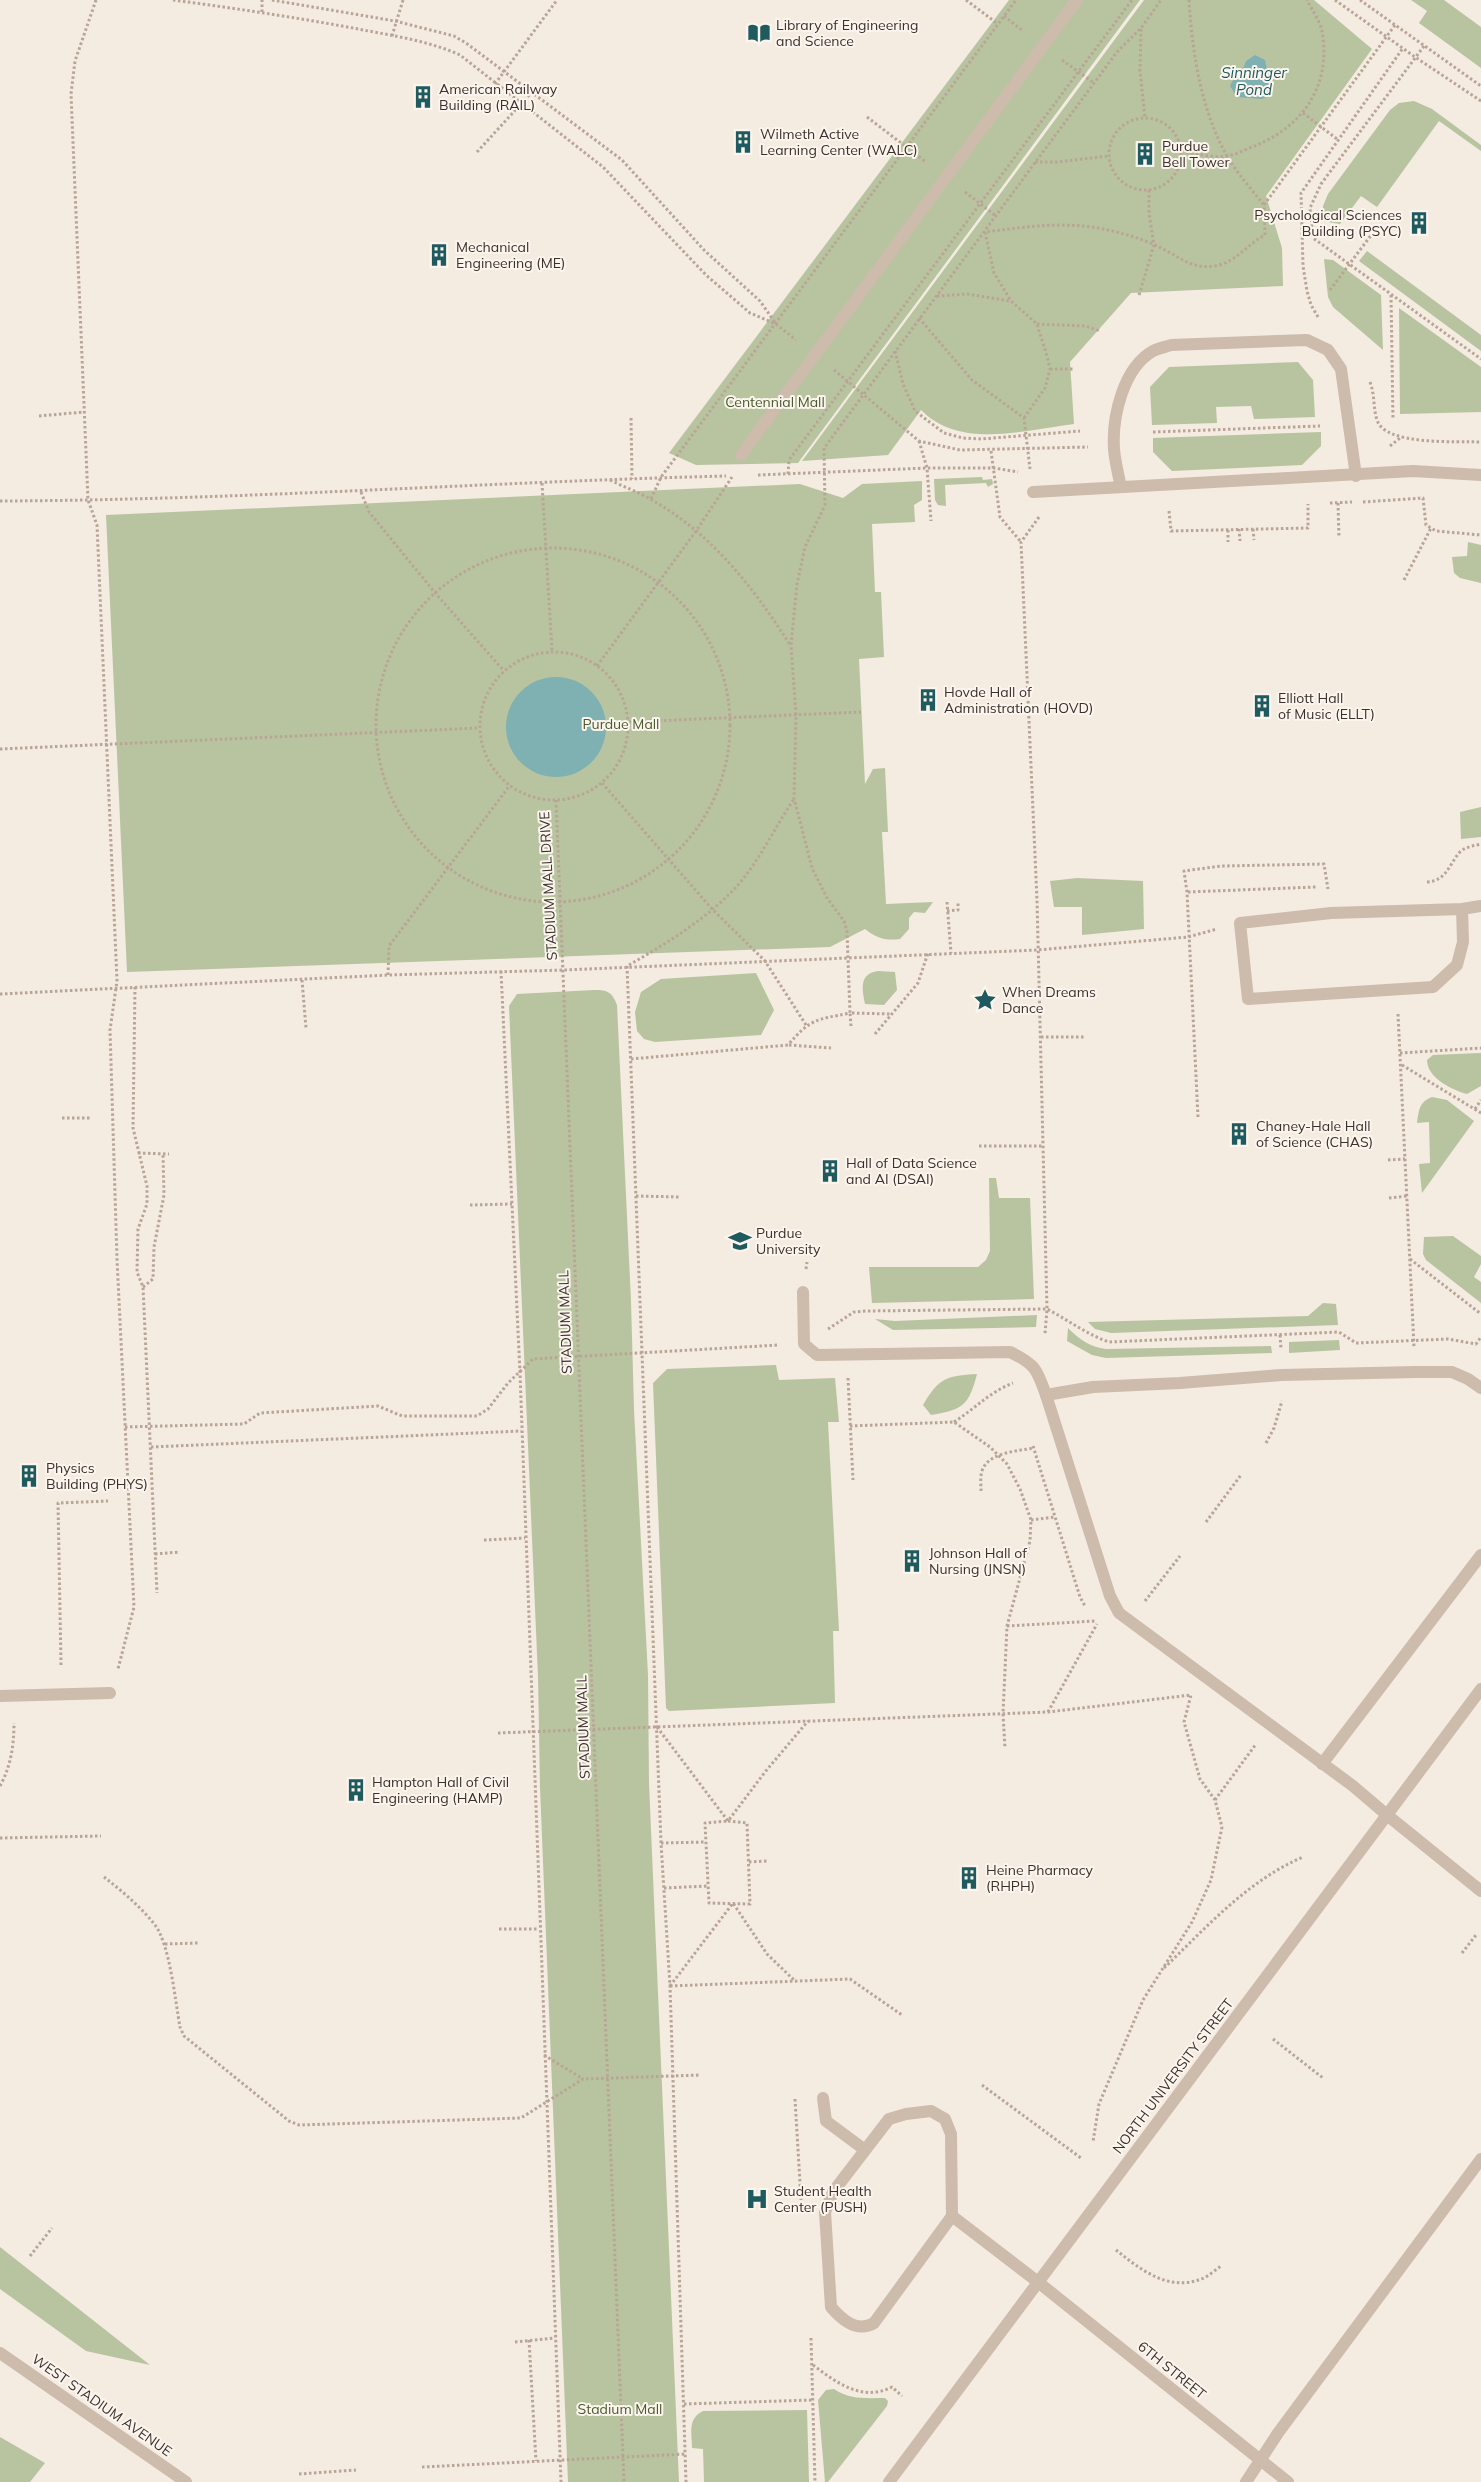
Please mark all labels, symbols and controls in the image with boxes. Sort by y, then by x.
place label: Library of Engineering and Science [776,16,918,50]
library icon: Library of Engineering and Science [746,20,772,46]
water label: Sinninger Pond [1221,63,1287,99]
place label: American Railway Building (RAIL) [439,80,558,114]
building icon: American Railway Building (RAIL) [410,84,436,110]
place label: Wilmeth Active Learning Center (WALC) [760,125,918,159]
building icon: Wilmeth Active Learning Center (WALC) [730,129,756,155]
place label: Purdue Bell Tower [1162,137,1230,171]
building icon: Purdue Bell Tower [1132,141,1158,167]
place label: Psychological Sciences Building (PSYC) [1254,206,1402,240]
building icon: Psychological Sciences Building (PSYC) [1406,210,1432,236]
place label: Mechanical Engineering (ME) [456,238,566,272]
building icon: Mechanical Engineering (ME) [426,242,452,268]
park label: Centennial Mall [725,393,825,411]
place label: Hovde Hall of Administration (HOVD) [944,683,1093,717]
building icon: Hovde Hall of Administration (HOVD) [915,687,941,713]
place label: Elliott Hall of Music (ELLT) [1278,689,1375,723]
building icon: Elliott Hall of Music (ELLT) [1249,693,1275,719]
park label: Purdue Mall [583,715,659,733]
street label: STADIUM MALL DRIVE [535,811,561,961]
place label: When Dreams Dance [1002,983,1096,1017]
place icon: When Dreams Dance [972,987,998,1013]
place label: Chaney-Hale Hall of Science (CHAS) [1256,1117,1373,1151]
building icon: Chaney-Hale Hall of Science (CHAS) [1226,1121,1252,1147]
place label: Hall of Data Science and AI (DSAI) [846,1154,977,1188]
building icon: Hall of Data Science and AI (DSAI) [817,1158,843,1184]
place label: Purdue University [756,1224,821,1258]
school or university icon: Purdue University [727,1228,753,1254]
street label: STADIUM MALL [554,1269,576,1374]
place label: Physics Building (PHYS) [46,1459,148,1493]
building icon: Physics Building (PHYS) [16,1463,42,1489]
place label: Johnson Hall of Nursing (JNSN) [929,1544,1027,1578]
building icon: Johnson Hall of Nursing (JNSN) [899,1548,925,1574]
street label: STADIUM MALL [572,1674,594,1779]
place label: Hampton Hall of Civil Engineering (HAMP) [372,1773,509,1807]
building icon: Hampton Hall of Civil Engineering (HAMP) [343,1777,369,1803]
place label: Heine Pharmacy (RHPH) [986,1861,1094,1895]
building icon: Heine Pharmacy (RHPH) [956,1865,982,1891]
street label: NORTH UNIVERSITY STREET [1109,1994,1238,2157]
place label: Student Health Center (PUSH) [774,2182,872,2216]
hospital icon: Student Health Center (PUSH) [744,2186,770,2212]
street label: 6TH STREET [1134,2337,1210,2403]
street label: WEST STADIUM AVENUE [28,2350,176,2460]
park label: Stadium Mall [578,2400,662,2418]

